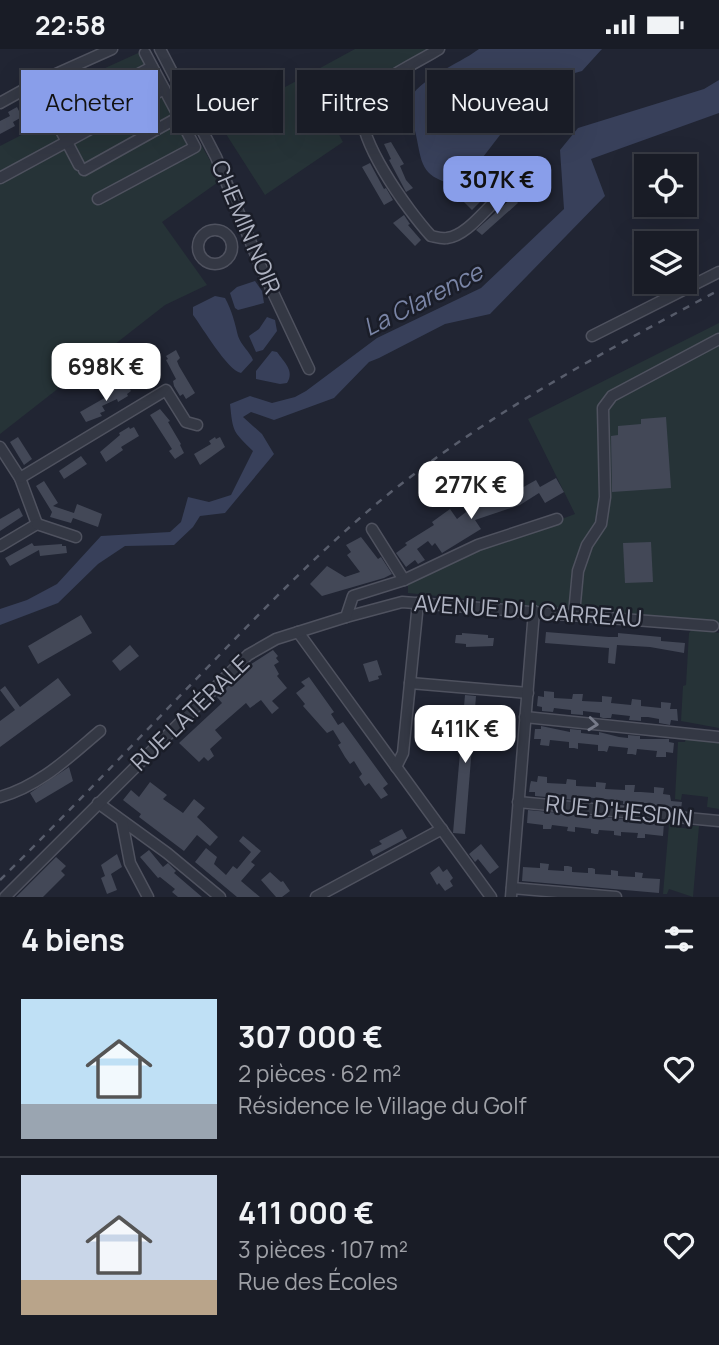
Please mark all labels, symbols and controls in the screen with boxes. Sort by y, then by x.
text: 22:58 [35,7,106,43]
chip: Acheter [21,70,158,133]
chip: Louer [172,70,283,133]
chip: Filtres [297,70,413,133]
chip: Nouveau [427,70,573,133]
map controls [634,154,697,294]
button: locate [634,154,697,217]
street label: CHEMIN NOIR [204,155,290,299]
pin: 307K € [440,157,554,216]
text: 307K € [459,163,535,195]
button: layers [634,231,697,294]
water label: La Clarence [357,254,489,343]
pin: 698K € [49,343,163,403]
text: 698K € [68,350,144,382]
pin: 277K € [414,461,528,521]
text: 277K € [434,468,508,500]
street label: AVENUE DU CARREAU [413,586,643,634]
street label: RUE LATÉRALE [123,647,256,777]
pin: 411K € [408,705,522,765]
text: 411K € [431,712,499,744]
one-way arrow [588,716,599,731]
street label: RUE D'HESDIN [544,786,694,834]
text: 4 biens [21,919,125,960]
icon: filters [660,920,698,958]
text: 307 000 € [238,1016,383,1057]
icon: home [77,1027,161,1111]
icon: heart [660,1050,698,1088]
text: 2 pièces · 62 m² [238,1057,401,1089]
text: Résidence le Village du Golf [238,1089,527,1121]
text: 411 000 € [238,1192,374,1233]
icon: home [77,1203,161,1287]
icon: heart [660,1226,698,1264]
text: 3 pièces · 107 m² [238,1233,408,1265]
text: Rue des Écoles [238,1265,398,1297]

